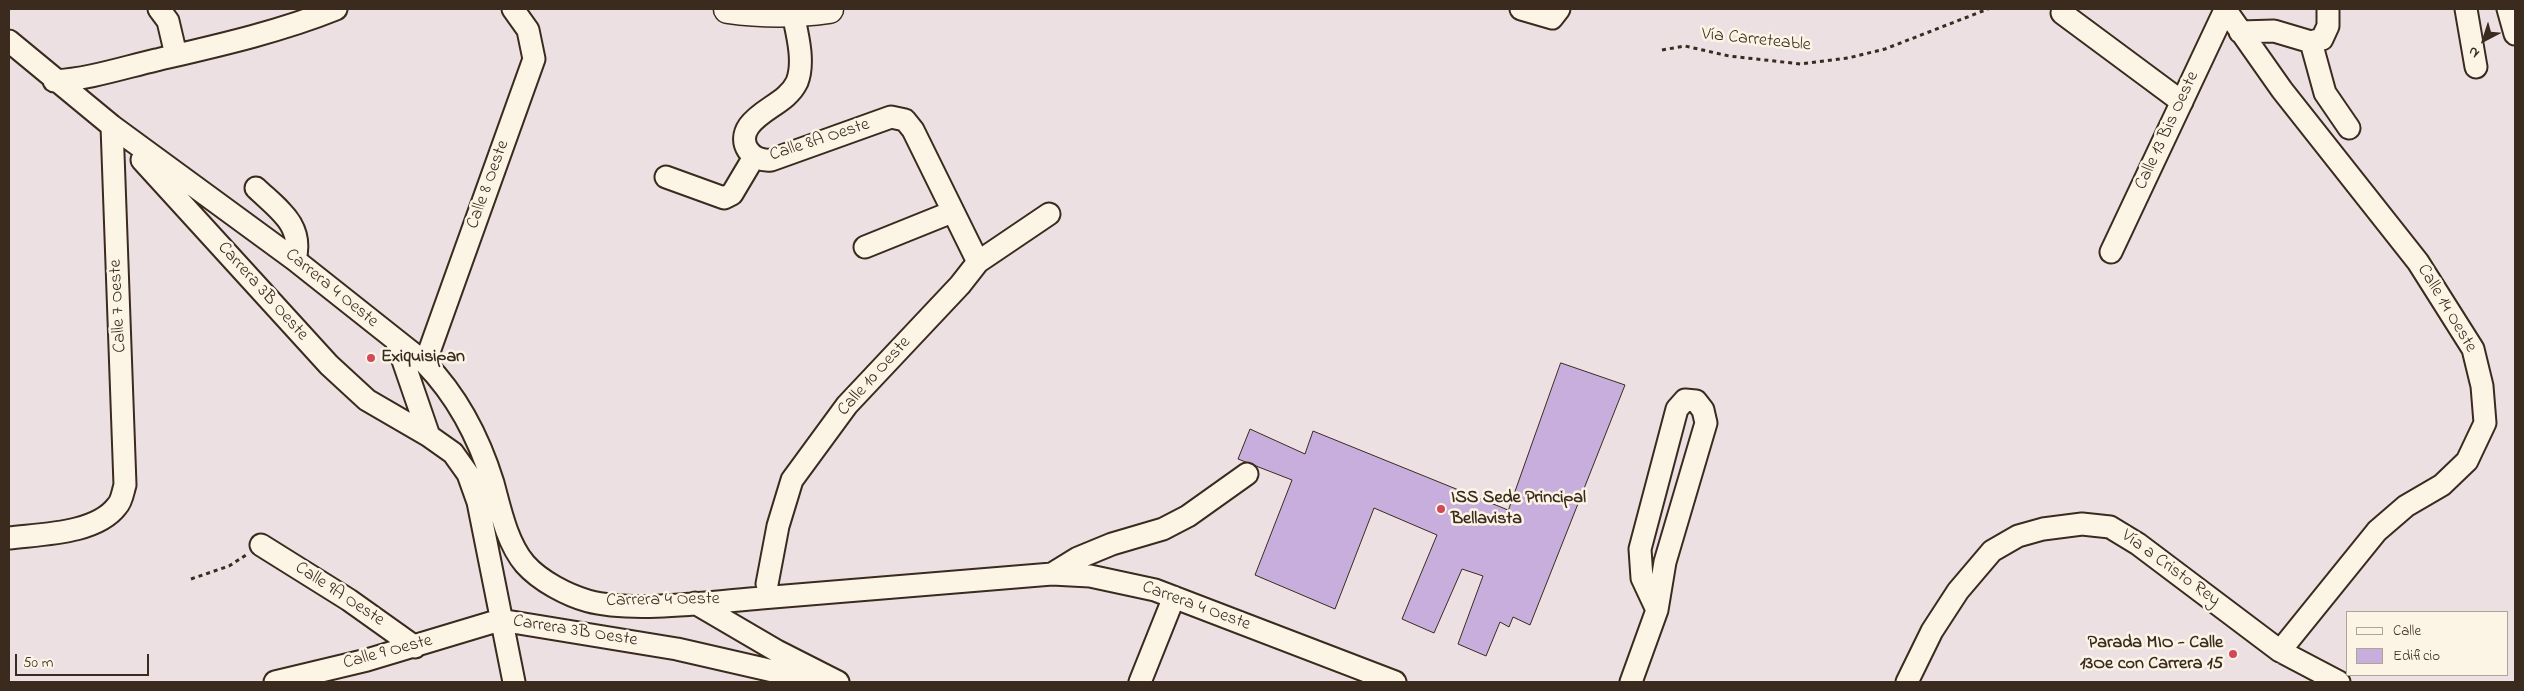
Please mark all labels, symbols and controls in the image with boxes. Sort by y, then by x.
north arrow [2459,15,2509,65]
street label: Vía Carreteable [1700,25,1812,57]
text: N [2464,41,2484,63]
street label: Calle 13 Bis Oeste [2131,68,2205,194]
street label: Calle 8A Oeste [767,115,873,167]
street label: Calle 8 Oeste [463,138,515,232]
street label: Carrera 3B Oeste [212,238,312,346]
street label: Carrera 4 Oeste [280,245,382,333]
street label: Calle 7 Oeste [106,259,132,353]
street label: Calle 14 Oeste [2411,261,2481,357]
street label: Calle 10 Oeste [834,333,916,421]
place label: Exiquisipan [381,347,465,369]
marker: Exiquisipan [365,352,377,364]
place label: ISS Sede Principal Bellavista [1451,488,1586,530]
marker: ISS Sede Principal Bellavista [1435,503,1447,515]
street label: Vía a Cristo Rey [2116,526,2224,612]
street label: Calle 9A Oeste [290,558,388,632]
street label: Carrera 4 Oeste [1139,577,1253,637]
street label: Carrera 4 Oeste [606,589,720,613]
street label: Carrera 3B Oeste [511,611,639,653]
legend [2346,611,2509,676]
text: Calle [2393,620,2421,642]
street label: Calle 9 Oeste [341,631,435,675]
place label: Parada MIO - Calle 13Oe con Carrera 15 [2080,633,2223,676]
scale bar [18,644,151,676]
text: Edificio [2393,645,2440,667]
marker: Parada MIO - Calle 13Oe con Carrera 15 [2227,648,2239,660]
text: 50 m [23,652,53,674]

